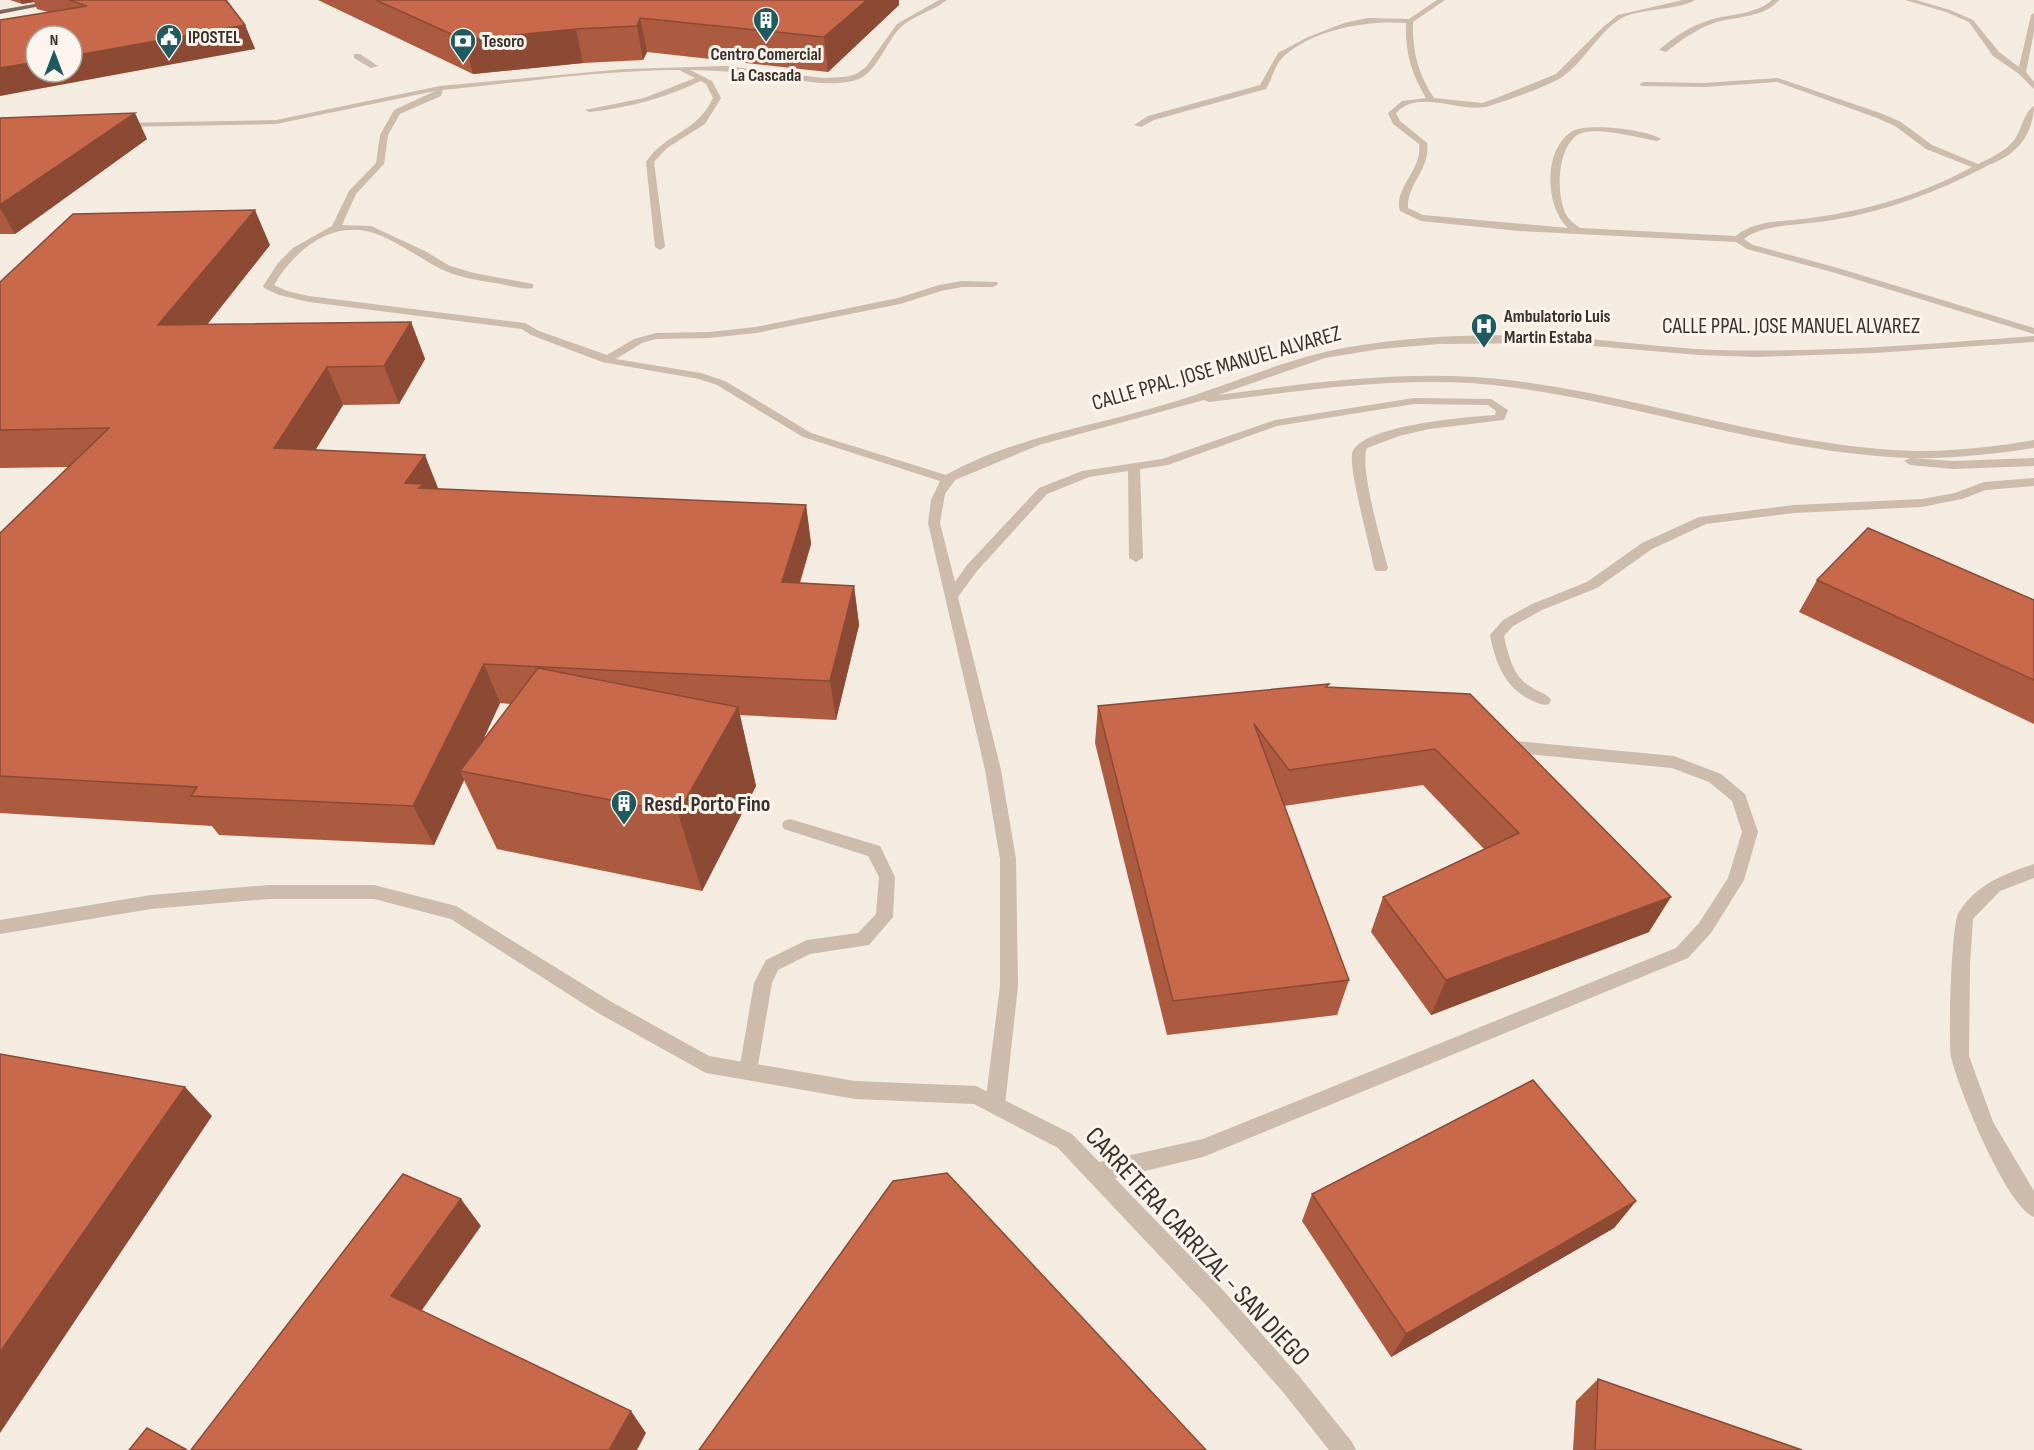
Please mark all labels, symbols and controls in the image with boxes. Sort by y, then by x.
building icon: Centro Comercial La Cascada [751,5,781,43]
public building icon: IPOSTEL [154,22,184,60]
north arrow [24,24,84,84]
bank icon: Tesoro [448,26,478,64]
place label: IPOSTEL [188,27,240,48]
text: N [50,31,58,50]
place label: Tesoro [482,31,525,52]
place label: Centro Comercial La Cascada [710,44,822,86]
place label: Ambulatorio Luis Martin Estaba [1503,306,1611,348]
hospital icon: Ambulatorio Luis Martin Estaba [1469,311,1499,349]
street label: CALLE PPAL. JOSE MANUEL ALVAREZ [1662,313,1920,340]
street label: CALLE PPAL. JOSE MANUEL ALVAREZ [1089,320,1344,417]
building icon: Resd. Porto Fino [609,788,639,826]
place label: Resd. Porto Fino [644,791,770,818]
street label: CARRETERA CARRIZAL - SAN DIEGO [1078,1121,1316,1373]

